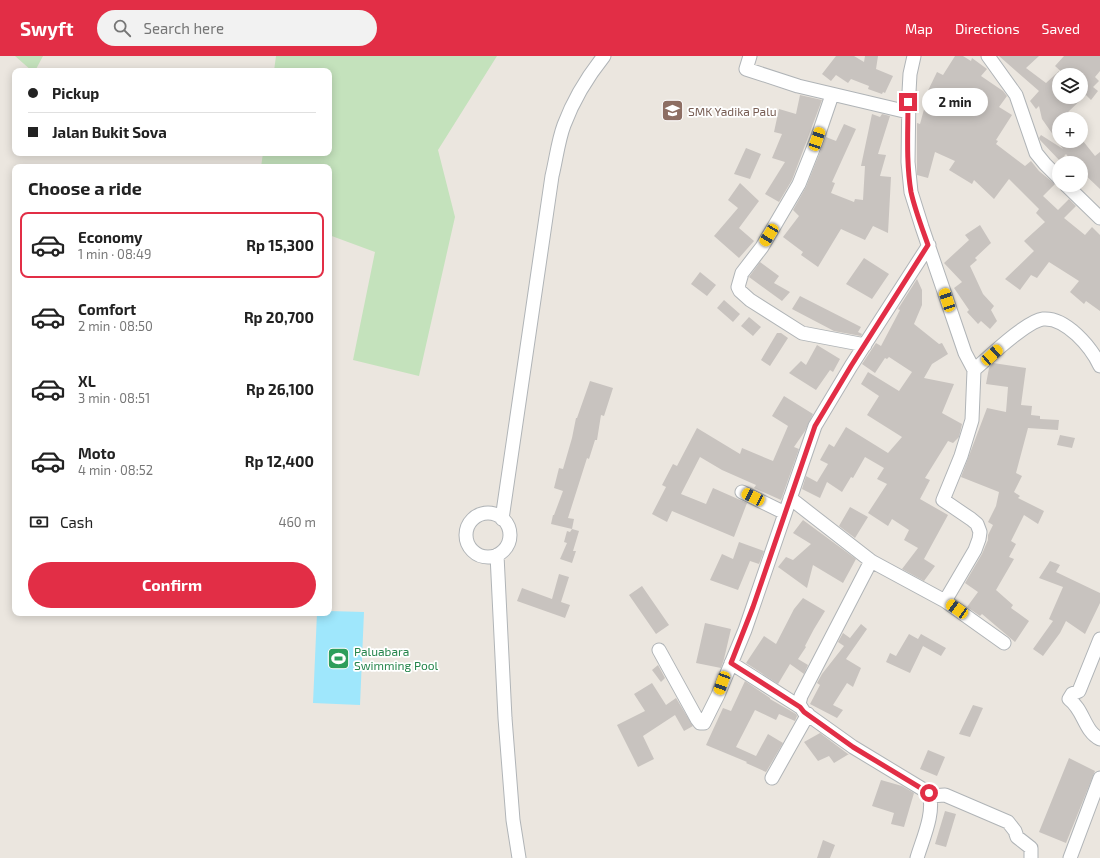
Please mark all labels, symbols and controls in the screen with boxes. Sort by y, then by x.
search box [97,10,377,46]
text: Swyft [20,17,73,40]
icon: search [111,17,133,39]
text: Search here [143,19,224,37]
text: Map [905,20,933,37]
text: Directions [955,20,1020,37]
text: Saved [1042,20,1080,37]
map controls [1052,68,1088,192]
button: layers [1052,68,1088,104]
text: Pickup [52,84,99,102]
callout: 2 min [922,88,988,116]
route end [899,93,917,111]
text: 2 min [938,94,972,110]
school or university icon: SMK Yadika Palu [660,98,686,124]
place label: SMK Yadika Palu [688,104,777,118]
button: + [1052,112,1088,148]
text: Jalan Bukit Sova [52,123,167,141]
car [807,126,827,152]
button: − [1052,156,1088,192]
text: Choose a ride [28,177,142,199]
car [758,222,780,248]
icon: car [30,227,66,263]
text: Economy [78,228,143,246]
text: Rp 15,300 [246,236,314,254]
text: 1 min · 08:49 [78,246,151,262]
car [938,287,956,313]
icon: car [30,299,66,335]
text: Comfort [78,300,136,318]
text: Rp 20,700 [244,308,314,326]
text: 2 min · 08:50 [78,318,153,334]
car [979,343,1005,367]
icon: car [30,371,66,407]
text: XL [78,372,96,390]
text: Rp 26,100 [246,380,314,398]
text: 3 min · 08:51 [78,390,150,406]
icon: car [30,443,66,479]
text: Moto [78,444,116,462]
text: Rp 12,400 [245,452,314,470]
text: 4 min · 08:52 [78,462,153,478]
car [740,486,766,508]
icon: cash [28,511,50,533]
text: Cash [60,513,93,531]
text: 460 m [278,514,316,530]
button: Confirm [28,562,316,608]
car [944,597,970,621]
place label: Paluabara Swimming Pool [354,644,439,672]
sports icon: Paluabara Swimming Pool [325,645,351,671]
car [712,670,732,696]
route start [920,784,938,802]

